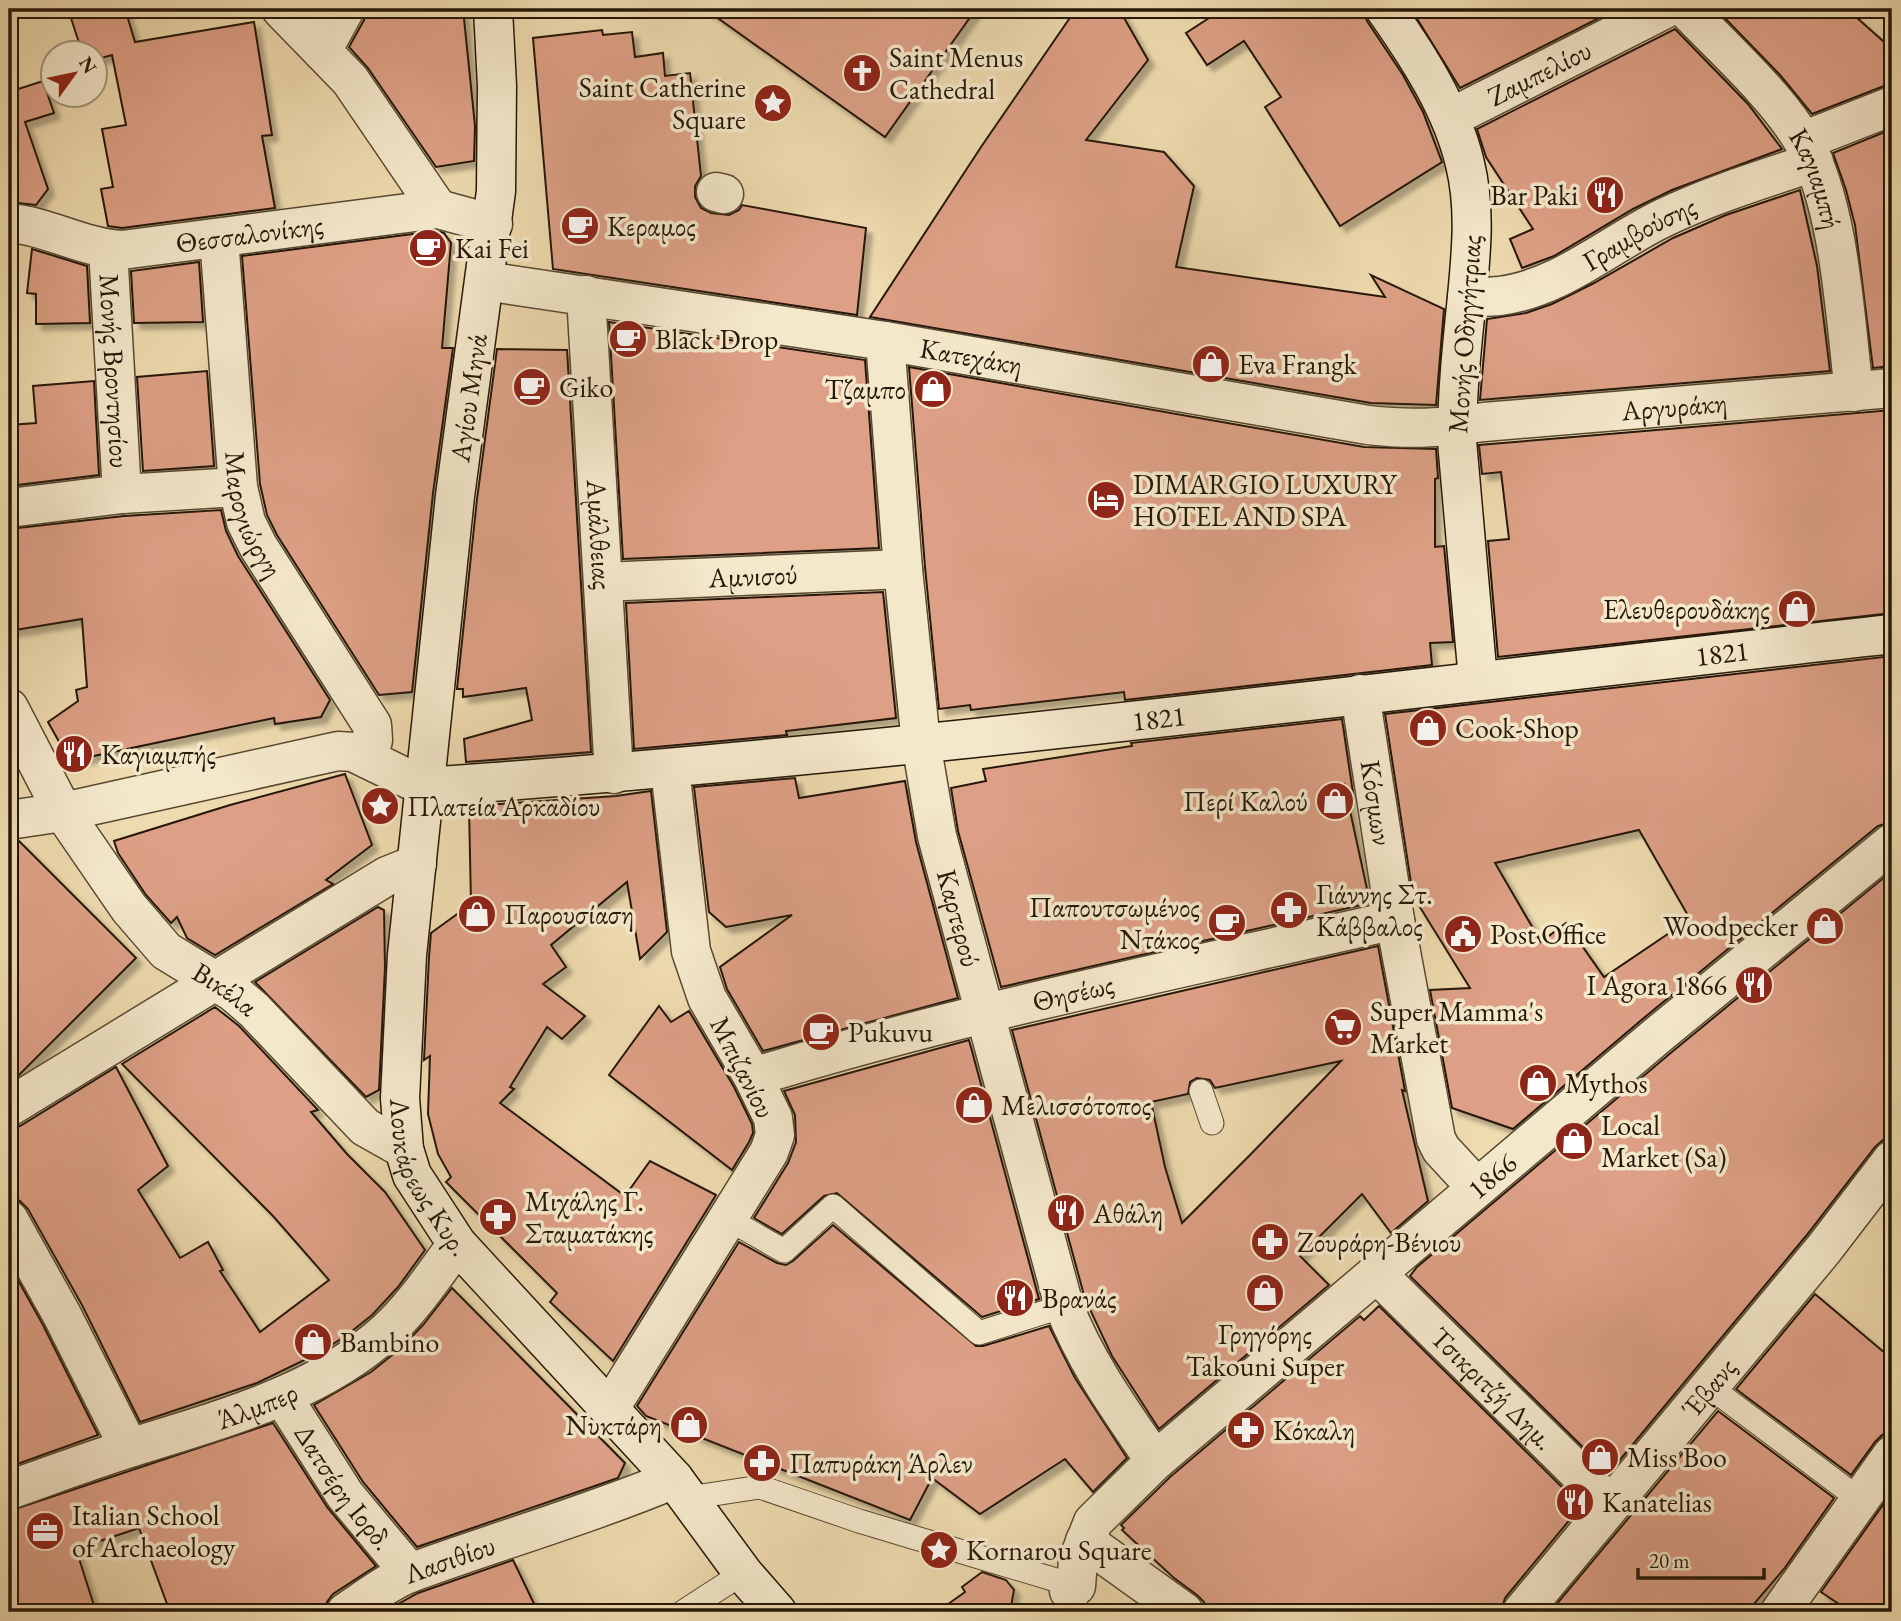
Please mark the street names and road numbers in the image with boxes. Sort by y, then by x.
street label: Ζαμπελίου [1481,31,1597,114]
street label: Καγιαμπή [1781,121,1851,232]
street label: Γραμβούσης [1576,187,1702,279]
street label: Θεσσαλονίκης [174,206,325,261]
street label: Μονής Οδηγήτριας [1439,233,1489,435]
street label: Μονής Βροντησίου [91,273,138,469]
street label: Κατεχάκη [917,329,1025,383]
street label: Αγίου Μηνά [441,331,495,465]
street label: Αργυράκη [1619,384,1729,429]
street label: Μαρογιώργη [217,450,291,584]
street label: Αμάλθειας [579,477,621,591]
street label: Αμνισού [707,556,798,595]
street label: 1821 [1693,632,1751,674]
street label: 1821 [1130,697,1187,739]
street label: Κόσμων [1352,758,1401,848]
street label: Καρτερού [929,865,990,971]
street label: Βικέλα [186,954,266,1024]
street label: Θησέως [1029,966,1117,1019]
street label: Μπιζανίου [702,1010,784,1124]
street label: Λουκάρεως Κυρ. [382,1096,477,1264]
street label: 1866 [1460,1144,1524,1207]
street label: Τσικριτζή Δημ. [1423,1319,1562,1457]
street label: Έβανς [1673,1350,1744,1425]
street label: Άλμπερ [211,1374,303,1438]
street label: Δατσέρη Ιορδ. [286,1417,401,1557]
street label: Λασιθίου [398,1527,500,1592]

